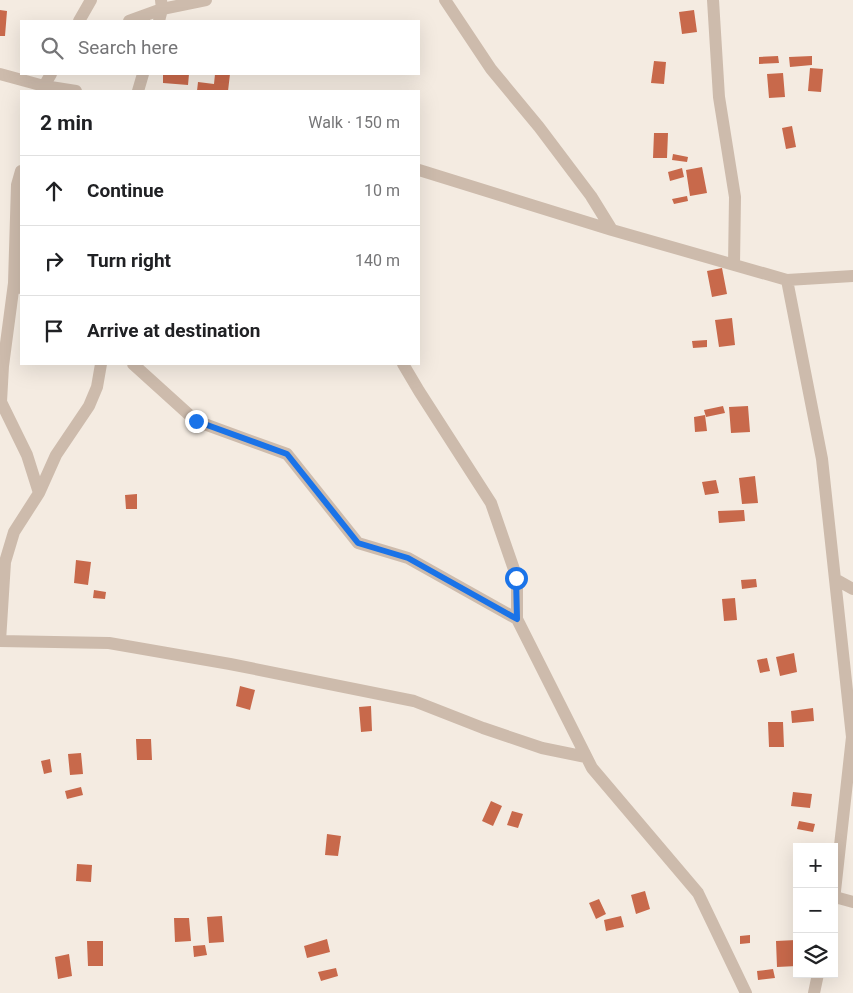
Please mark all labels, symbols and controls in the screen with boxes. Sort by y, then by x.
search box [20,20,420,75]
icon: search [38,34,66,62]
text: Search here [78,36,178,59]
text: 2 min [40,111,93,135]
text: Walk · 150 m [308,113,400,132]
icon: ahead [40,177,68,205]
text: Continue [87,179,164,202]
text: 10 m [364,181,400,200]
icon: right [40,247,68,275]
text: Turn right [87,249,171,272]
text: 140 m [355,251,400,270]
icon: arrive [40,317,68,345]
text: Arrive at destination [87,319,260,342]
route end [185,410,208,433]
route start [505,567,528,590]
map controls [793,843,838,978]
button: + [793,843,838,888]
button: − [793,888,838,933]
button: layers [793,933,838,978]

